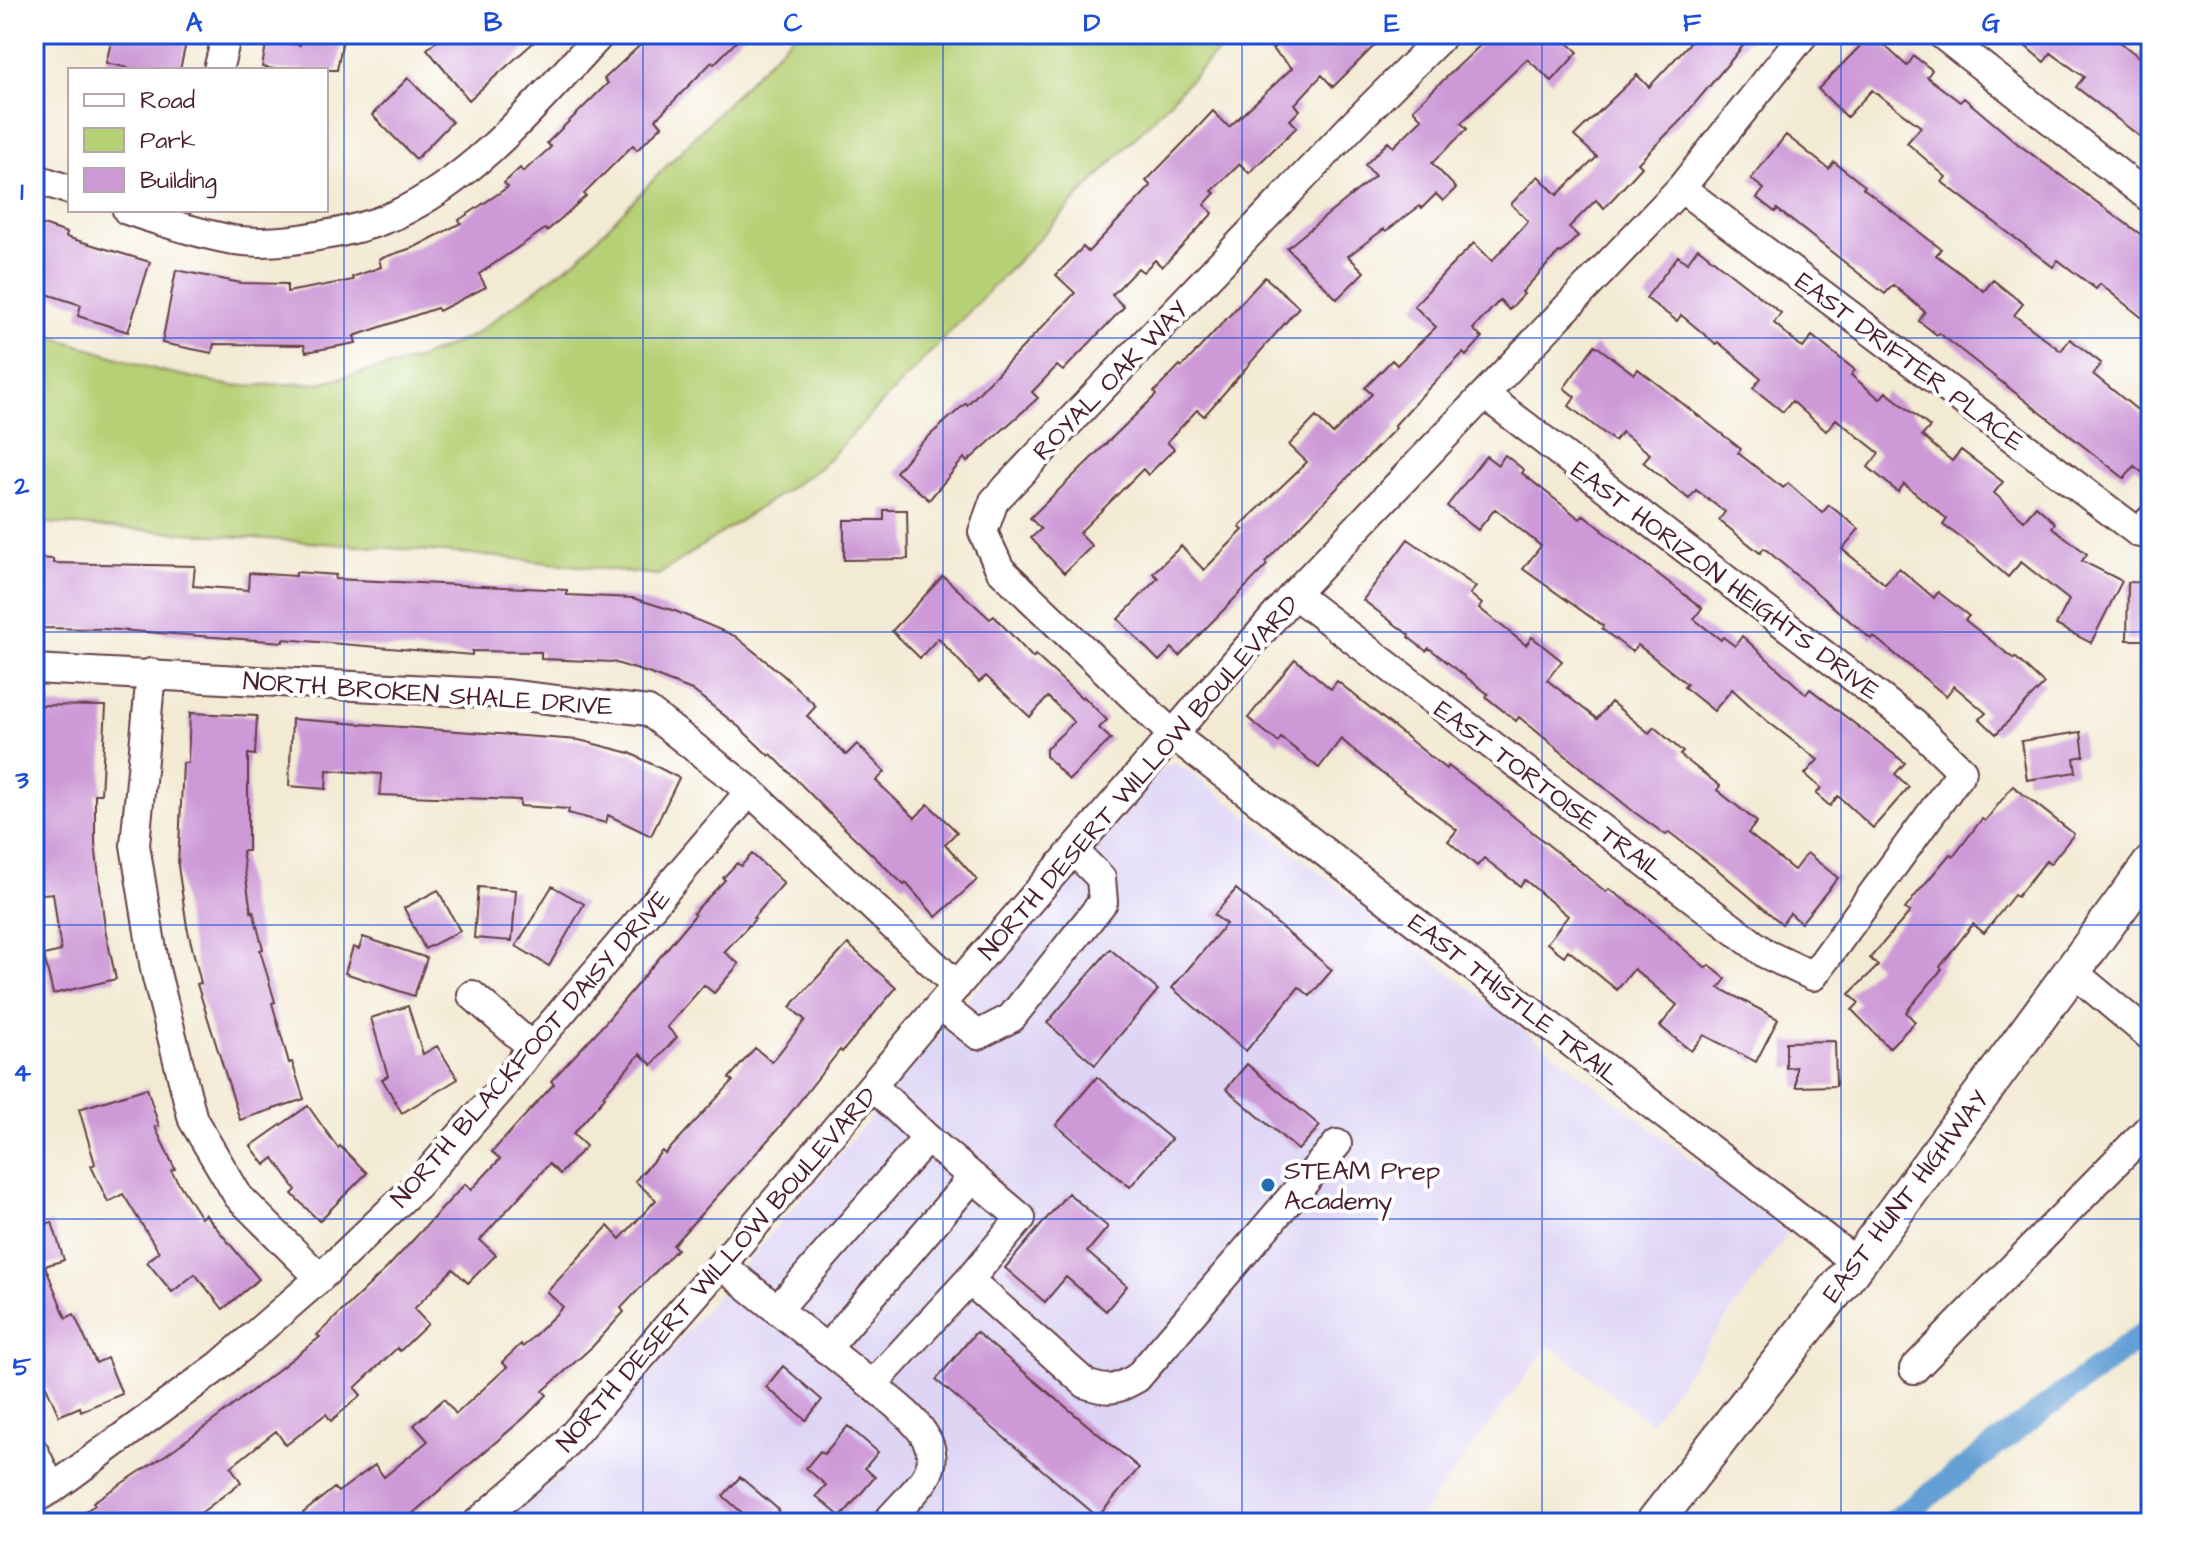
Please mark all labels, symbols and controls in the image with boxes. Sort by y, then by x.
text: A [186,5,203,41]
text: B [484,5,503,41]
text: C [784,5,803,41]
text: D [1084,5,1101,41]
text: E [1384,5,1400,41]
text: F [1683,5,1702,41]
text: G [1982,5,2000,41]
legend [68,68,328,212]
text: Road [140,84,195,118]
text: Park [140,124,196,158]
text: Building [140,164,217,199]
text: 1 [20,174,24,210]
street label: EAST DRIFTER PLACE [1787,264,2031,460]
street label: ROYAL OAK WAY [1025,293,1197,469]
street label: EAST HORIZON HEIGHTS DRIVE [1563,452,1887,709]
text: 2 [14,468,30,504]
street label: NORTH DESERT WILLOW BOULEVARD [970,587,1308,968]
street label: NORTH BROKEN SHALE DRIVE [242,663,614,725]
street label: EAST TORTOISE TRAIL [1426,692,1672,890]
text: 3 [14,762,29,798]
street label: NORTH BLACKFOOT DAISY DRIVE [382,882,679,1215]
street label: EAST THISTLE TRAIL [1400,905,1628,1094]
text: 4 [13,1055,31,1091]
street label: NORTH DESERT WILLOW BOULEVARD [548,1079,886,1460]
street label: EAST HUNT HIGHWAY [1814,1083,1998,1310]
place label: STEAM Prep Academy [1284,1153,1440,1221]
marker: STEAM Prep Academy [1259,1176,1277,1194]
text: 5 [13,1349,32,1385]

